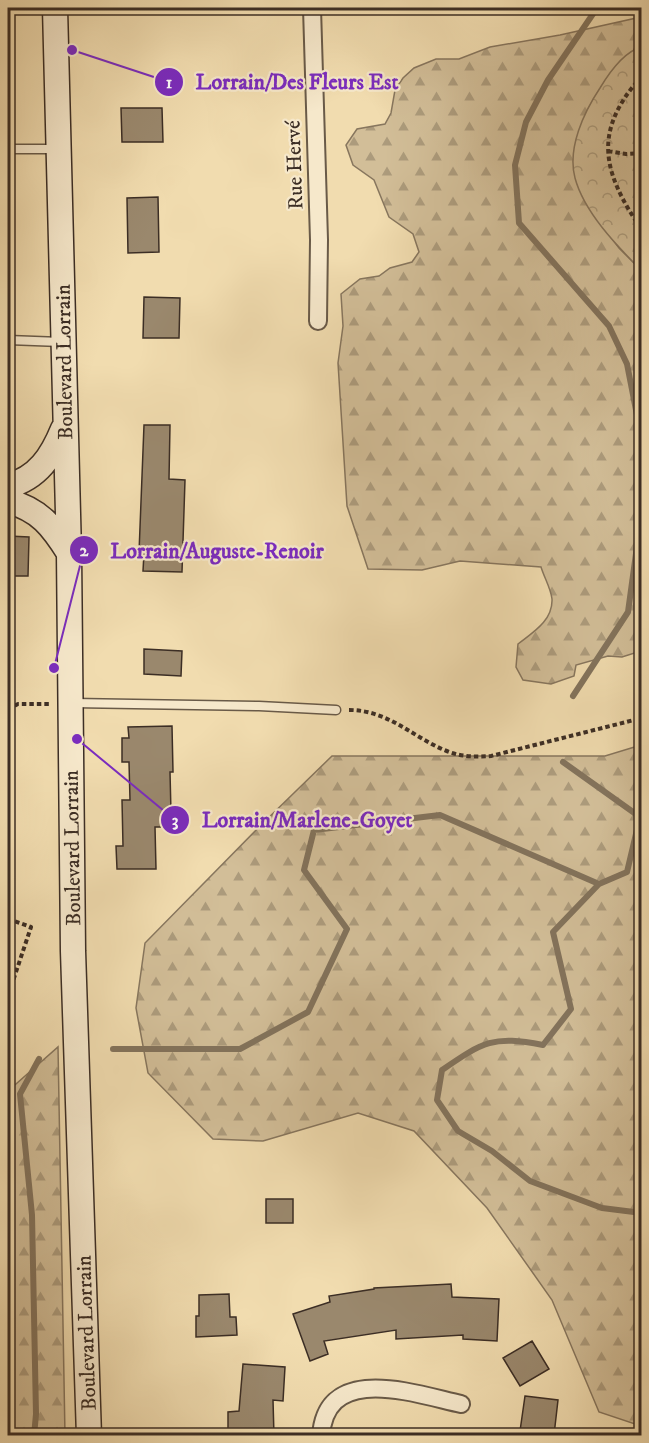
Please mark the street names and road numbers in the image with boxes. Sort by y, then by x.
street label: Rue Hervé [280,120,310,210]
street label: Boulevard Lorrain [51,284,79,440]
street label: Boulevard Lorrain [59,770,87,926]
street label: Boulevard Lorrain [71,1255,103,1411]

